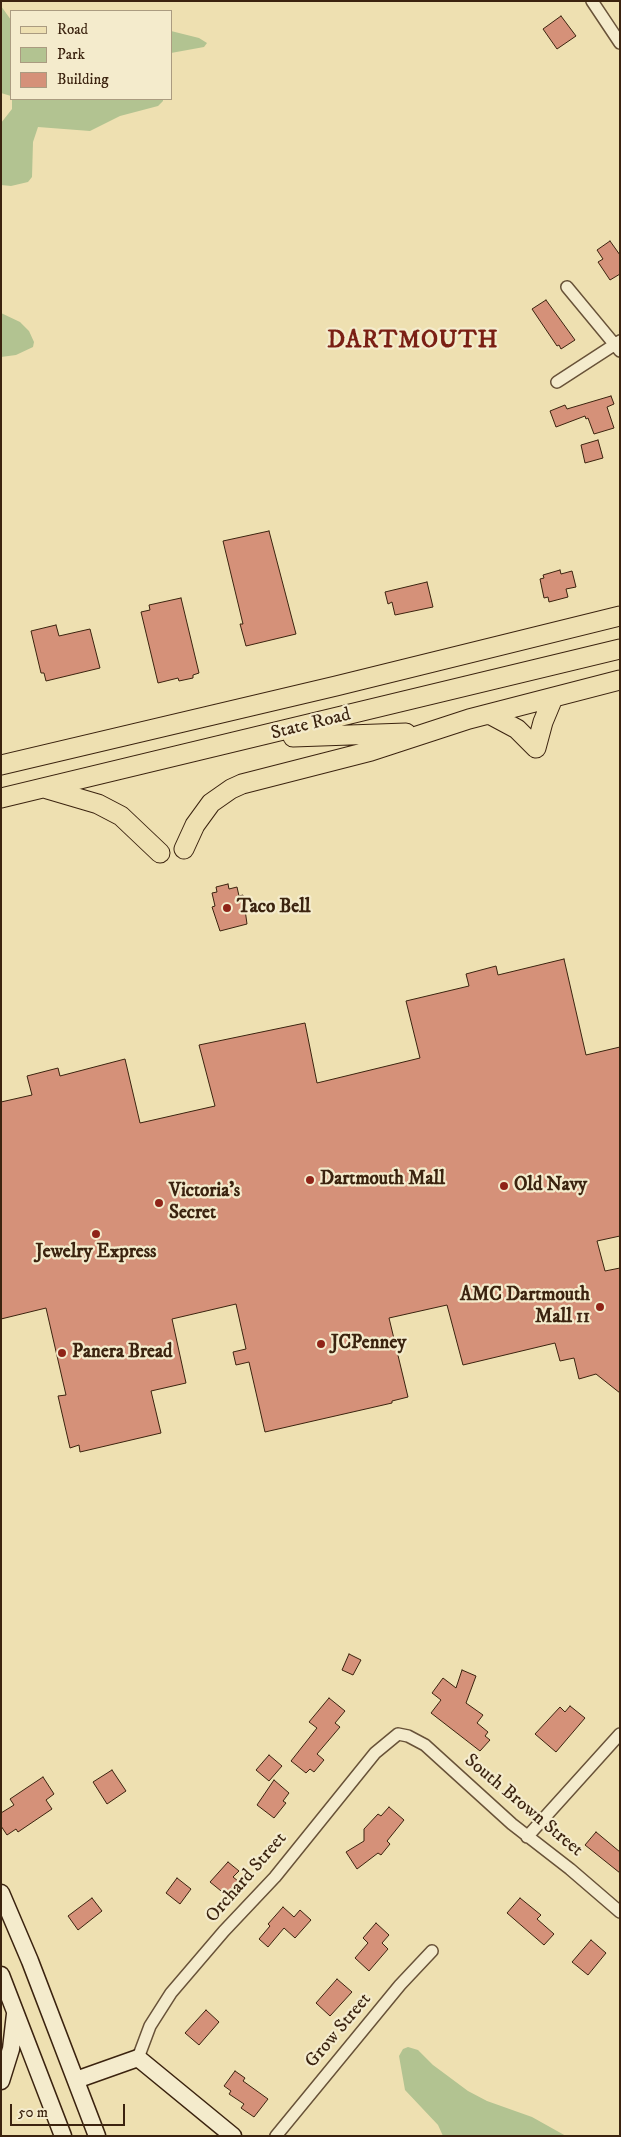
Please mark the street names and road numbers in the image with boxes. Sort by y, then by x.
street label: State Road [269,704,353,746]
street label: South Brown Street [459,1750,587,1862]
street label: Orchard Street [202,1828,292,1928]
street label: Grow Street [301,1989,377,2073]

